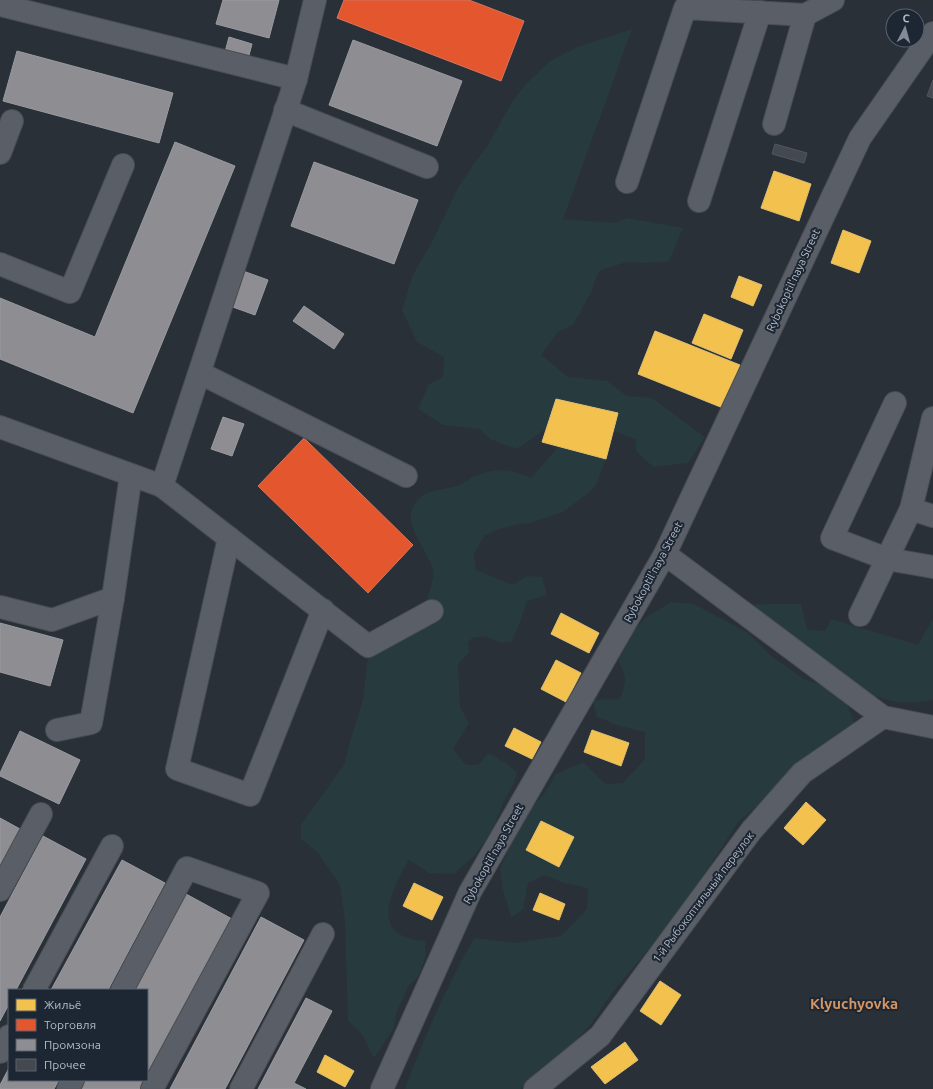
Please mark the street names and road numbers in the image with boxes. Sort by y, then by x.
street label: Rybokoptil'naya Street [764,226,822,333]
street label: Rybokoptil'naya Street [621,519,685,624]
street label: Rybokoptil'naya Street [461,802,526,906]
street label: 1-й Рыбокоптильный переулок [650,829,756,964]

